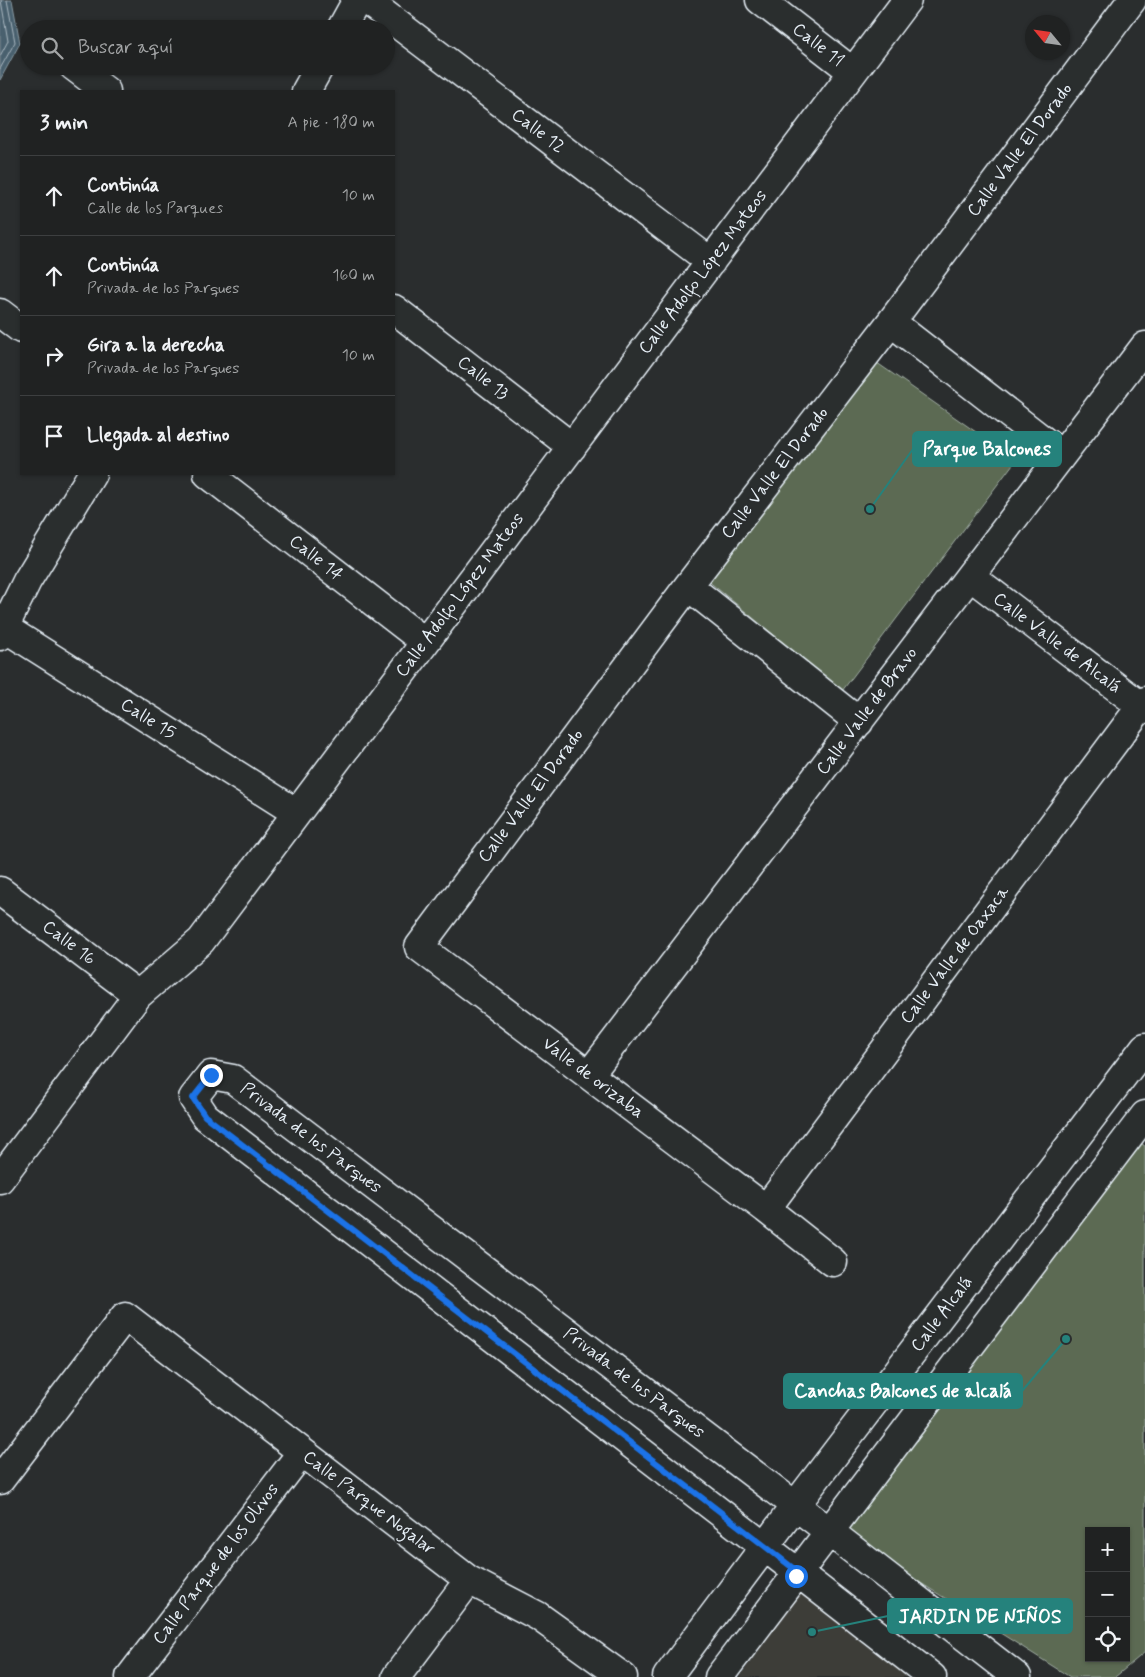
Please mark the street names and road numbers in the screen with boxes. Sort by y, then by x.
street label: Calle 11 [787,17,849,73]
street label: Calle Valle El Dorado [962,78,1078,222]
street label: Calle 12 [506,103,570,159]
street label: Calle Adolfo López Mateos [633,185,774,360]
street label: Calle 13 [452,350,514,406]
street label: Calle Valle El Dorado [716,402,834,544]
street label: Calle Adolfo López Mateos [390,508,531,683]
street label: Calle 14 [284,529,348,587]
street label: Calle Valle de Alcalá [988,587,1126,699]
street label: Calle Valle de Bravo [811,642,923,780]
street label: Calle 15 [116,693,180,745]
street label: Calle Valle El Dorado [473,724,589,868]
street label: Calle Valle de Oaxaca [895,881,1015,1029]
street label: Calle 16 [37,915,101,971]
street label: Valle de orizaba [537,1032,649,1124]
street label: Privada de los Parques [235,1077,387,1199]
street label: Calle Alcalá [906,1271,978,1357]
street label: Privada de los Parques [558,1322,710,1444]
street label: Calle Parque Nogalar [296,1445,441,1563]
street label: Calle Parque de los Olivos [147,1478,285,1650]

